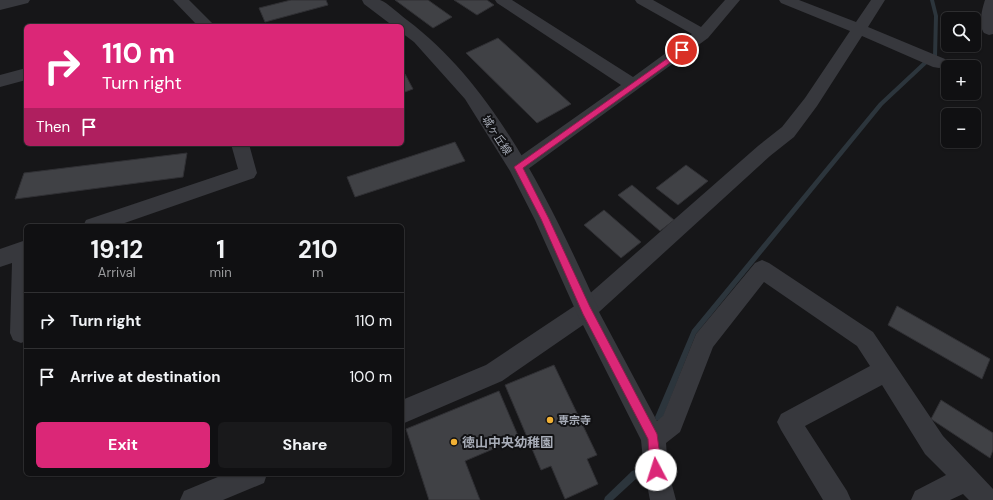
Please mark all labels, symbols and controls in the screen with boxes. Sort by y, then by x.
map controls [941,12,981,148]
button: search [941,12,981,52]
pin [665,33,699,67]
text: 110 m [102,35,175,72]
icon: arrive [671,39,693,61]
icon: right [36,40,88,92]
button: + [941,60,981,100]
text: Turn right [102,71,182,95]
button: − [941,108,981,148]
street label: 城ヶ丘線 [479,113,515,157]
icon: arrive [78,116,100,138]
text: Then [36,117,70,137]
text: 19:12 [90,234,143,265]
text: 1 [216,234,225,265]
text: 210 [298,234,338,265]
text: Arrival [98,264,136,281]
text: min [210,264,232,281]
text: m [312,264,324,281]
icon: right [36,310,58,332]
text: Turn right [70,311,141,331]
text: 110 m [355,311,392,331]
icon: arrive [36,366,58,388]
text: Arrive at destination [70,367,221,387]
text: 100 m [349,367,392,387]
place label: 専宗寺 [558,413,591,427]
marker: 専宗寺 [545,415,555,425]
button: Exit [36,422,210,468]
button: Share [218,422,392,468]
place label: 徳山中央幼稚園 [462,434,553,451]
marker: 徳山中央幼稚園 [449,437,459,447]
position arrow [635,449,677,491]

